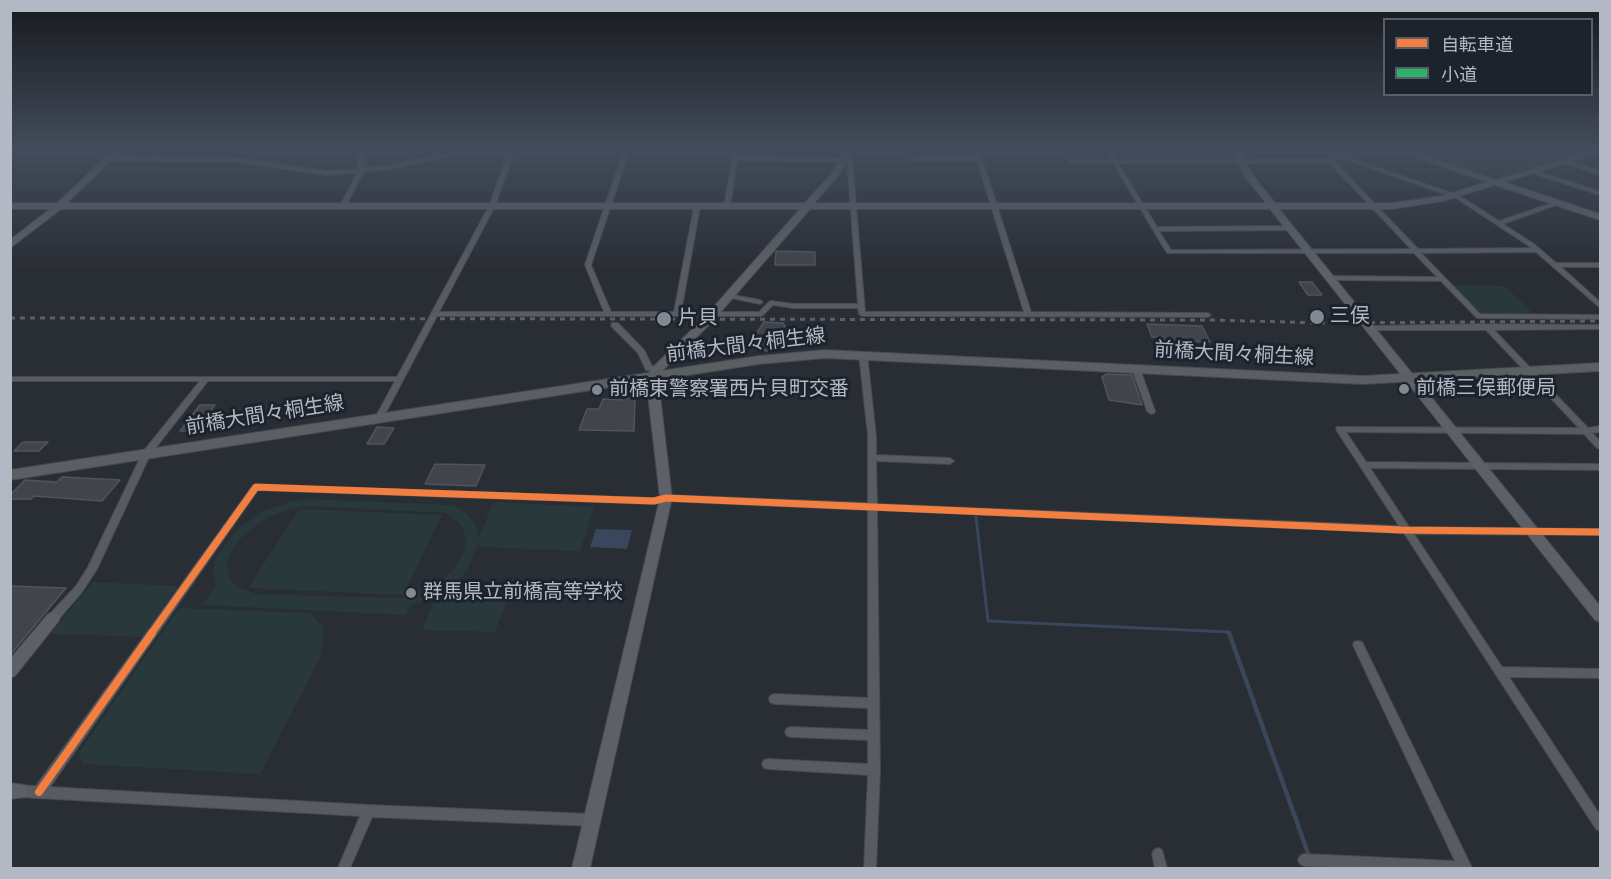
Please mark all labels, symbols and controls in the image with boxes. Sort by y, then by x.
legend [1383,18,1593,96]
text: 自転車道 [1441,35,1513,56]
text: 小道 [1441,65,1477,86]
place label: 三俣 [1330,305,1370,329]
place label: 片貝 [678,307,718,331]
marker: 三俣 [1308,308,1326,326]
marker: 片貝 [655,310,673,328]
street label: 前橋大間々桐生線 [665,324,827,368]
street label: 前橋大間々桐生線 [1153,339,1315,371]
place label: 前橋三俣郵便局 [1416,377,1556,401]
place label: 前橋東警察署西片貝町交番 [609,378,849,402]
marker: 前橋三俣郵便局 [1397,382,1411,396]
marker: 前橋東警察署西片貝町交番 [590,383,604,397]
street label: 前橋大間々桐生線 [184,392,346,440]
place label: 群馬県立前橋高等学校 [423,581,623,605]
marker: 群馬県立前橋高等学校 [404,586,418,600]

